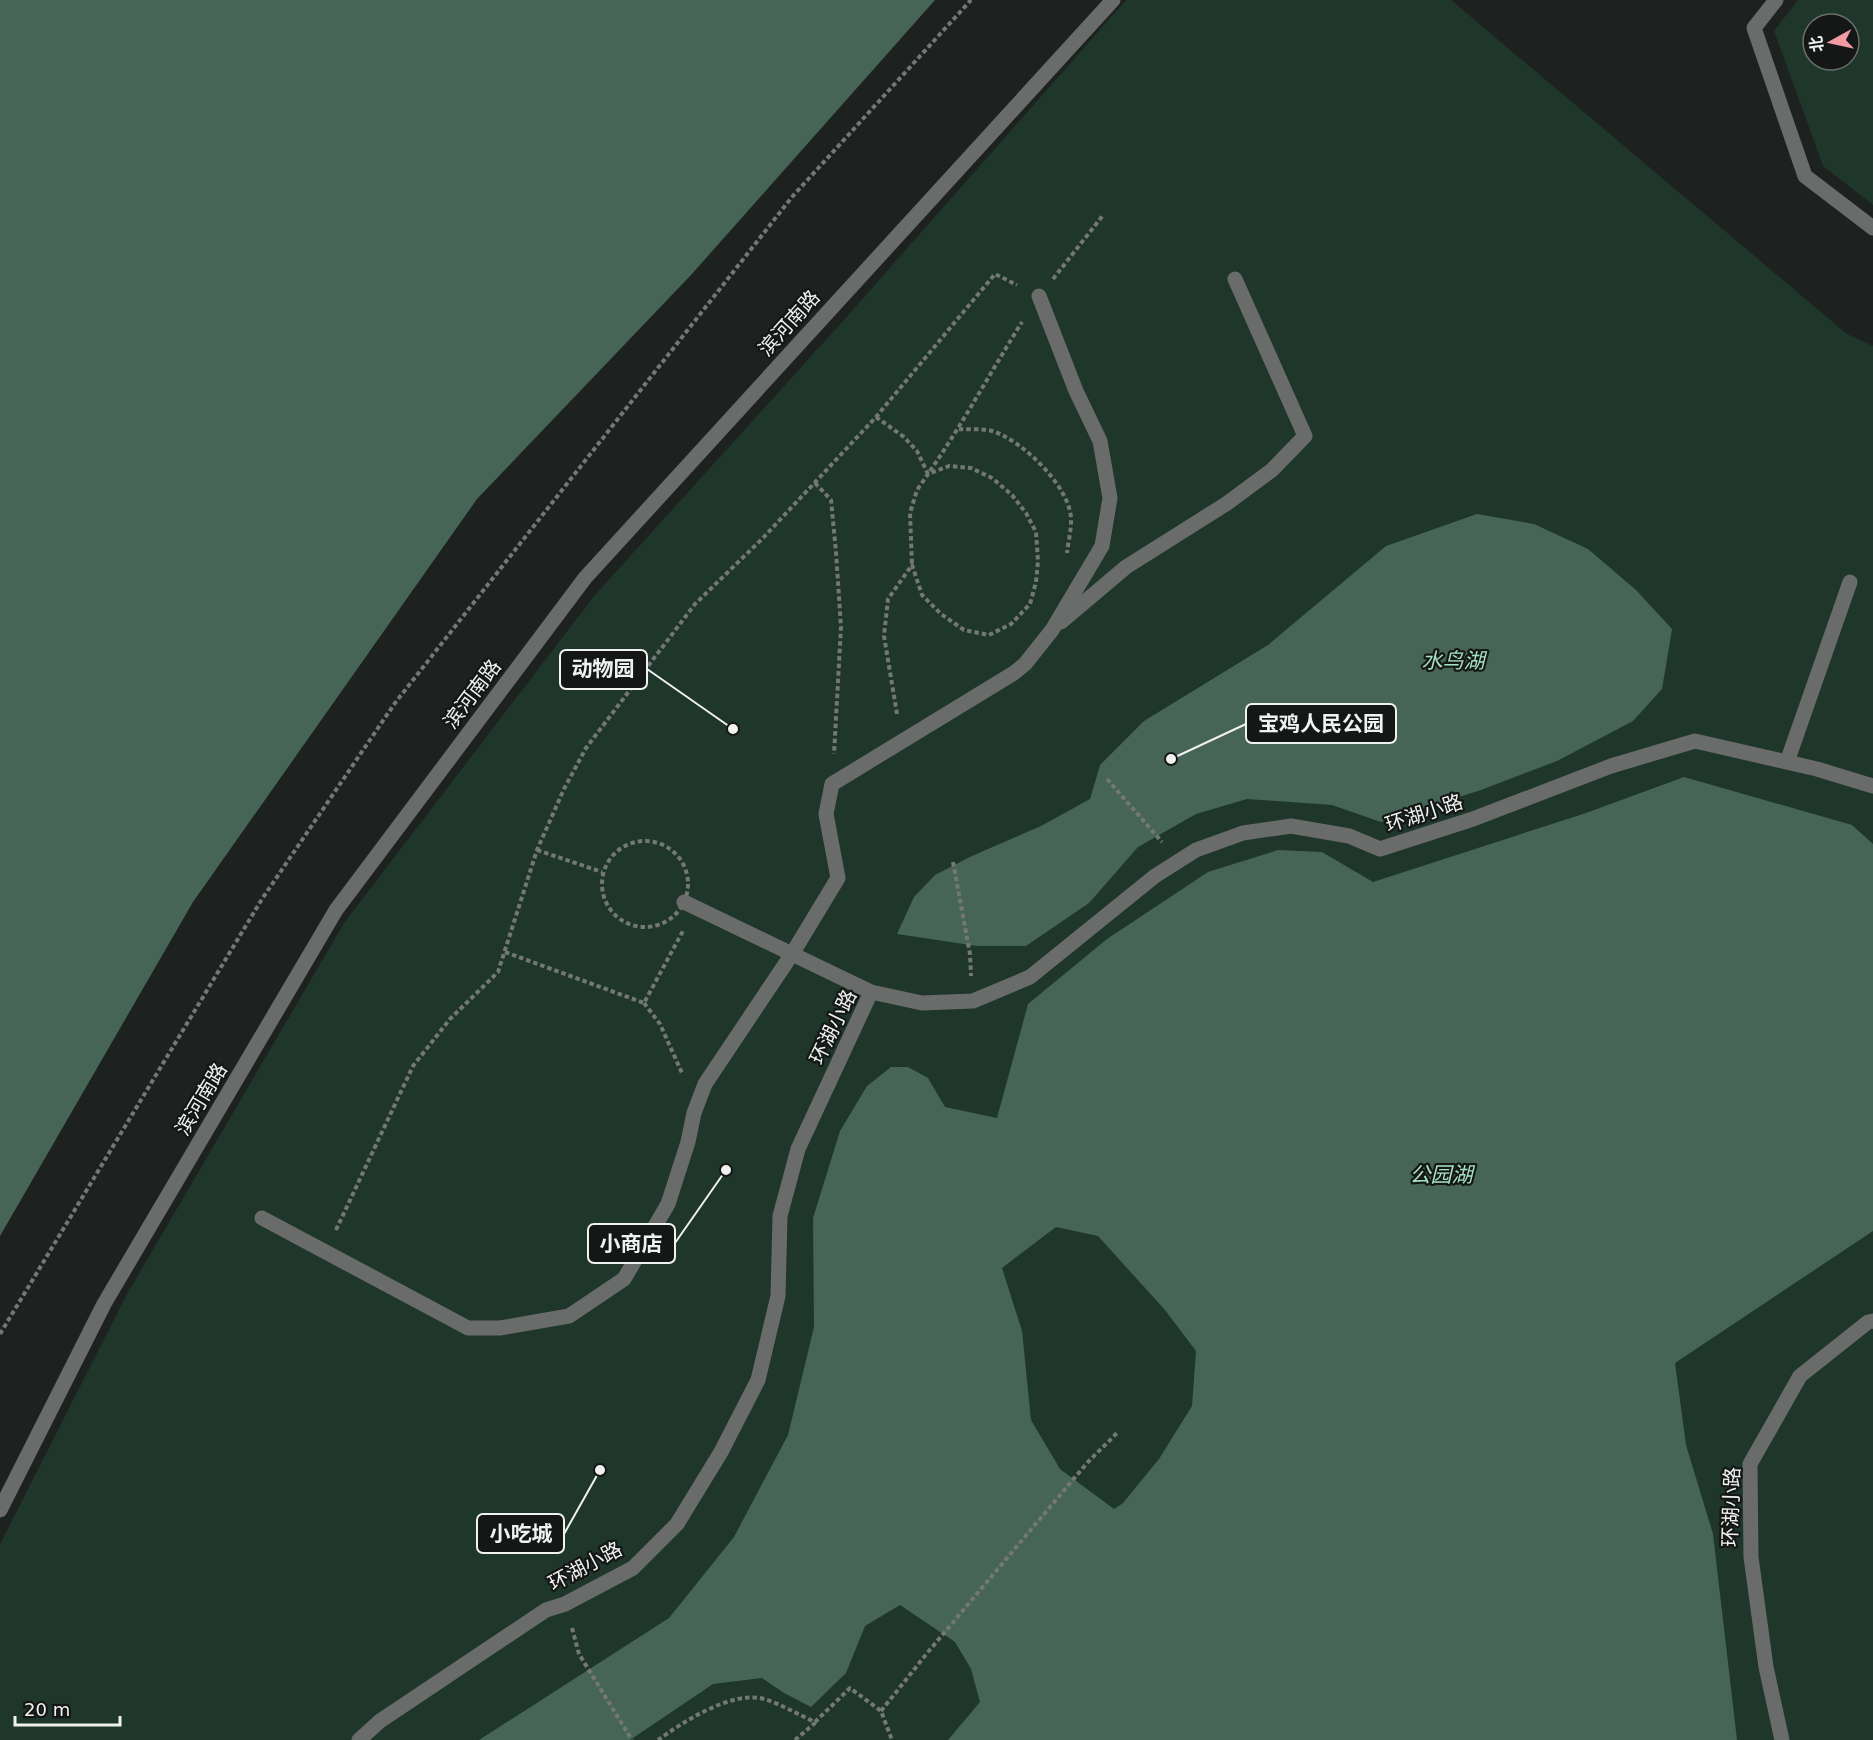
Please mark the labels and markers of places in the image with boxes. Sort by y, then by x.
callout: 动物园 [560,650,647,689]
callout: 宝鸡人民公园 [1246,704,1396,743]
callout: 小商店 [588,1224,675,1263]
callout: 小吃城 [477,1514,564,1553]

